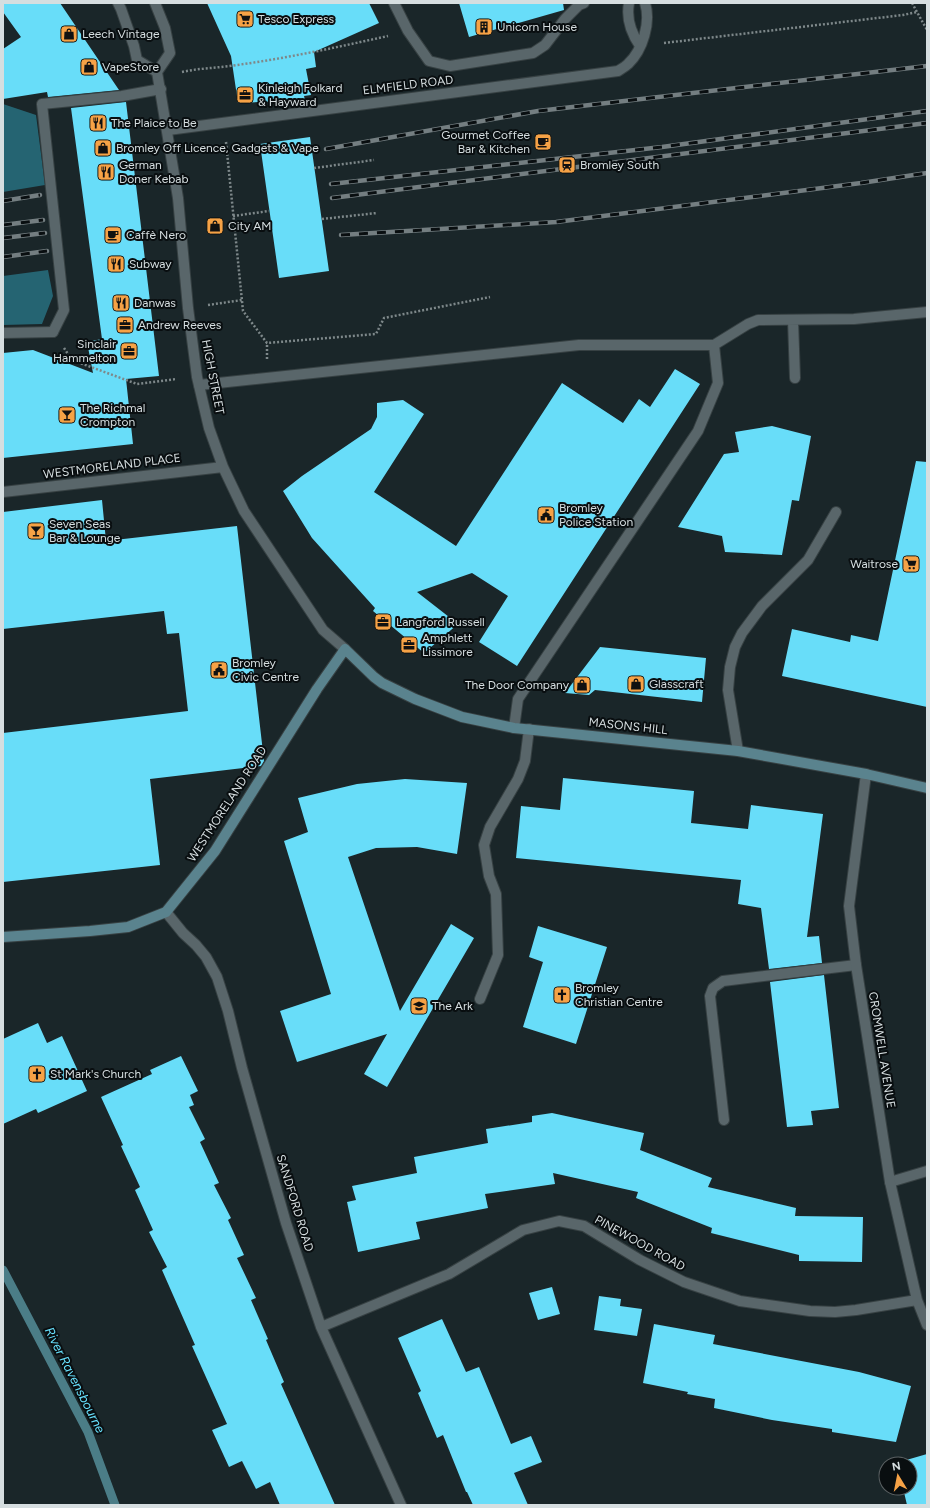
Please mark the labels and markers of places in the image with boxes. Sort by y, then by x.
supermarket icon: Tesco Express [235,9,255,29]
place label: Tesco Express [258,12,335,26]
building icon: Unicorn House [474,17,494,37]
place label: Unicorn House [497,20,577,34]
shop icon: Leech Vintage [59,24,79,44]
place label: Leech Vintage [82,27,160,41]
shop icon: VapeStore [79,57,99,77]
place label: VapeStore [102,60,159,74]
place label: Kinleigh Folkard & Hayward [258,81,342,109]
office icon: Kinleigh Folkard & Hayward [235,85,255,105]
restaurant icon: The Plaice to Be [88,113,108,133]
place label: The Plaice to Be [111,116,197,130]
place label: Gourmet Coffee Bar & Kitchen [441,128,530,156]
cafe icon: Gourmet Coffee Bar & Kitchen [533,132,553,152]
shop icon: Bromley Off Licence, Gadgets & Vape [93,138,113,158]
place label: Bromley Off Licence, Gadgets & Vape [116,141,319,155]
station icon: Bromley South [557,155,577,175]
place label: German Doner Kebab [119,158,188,186]
place label: Bromley South [580,158,659,172]
restaurant icon: German Doner Kebab [96,162,116,182]
shop icon: City AM [205,216,225,236]
place label: City AM [228,219,272,233]
cafe icon: Caffè Nero [103,225,123,245]
place label: Caffè Nero [126,228,186,242]
restaurant icon: Subway [106,254,126,274]
place label: Subway [129,257,172,271]
restaurant icon: Danwas [111,293,131,313]
place label: Danwas [134,296,176,310]
office icon: Andrew Reeves [115,315,135,335]
place label: Andrew Reeves [138,318,222,332]
place label: Sinclair Hammelton [53,337,116,365]
office icon: Sinclair Hammelton [119,341,139,361]
place label: The Richmal Crompton [80,401,145,429]
bar icon: The Richmal Crompton [57,405,77,425]
place label: Bromley Police Station [559,501,633,529]
public building icon: Bromley Police Station [536,505,556,525]
place label: Seven Seas Bar & Lounge [49,517,121,545]
bar icon: Seven Seas Bar & Lounge [26,521,46,541]
supermarket icon: Waitrose [901,554,921,574]
place label: Waitrose [850,557,898,571]
office icon: Langford Russell [373,612,393,632]
place label: Langford Russell [396,615,485,629]
place label: Amphlett Lissimore [422,631,473,659]
office icon: Amphlett Lissimore [399,635,419,655]
place label: Bromley Civic Centre [232,656,299,684]
public building icon: Bromley Civic Centre [209,660,229,680]
shop icon: Glasscraft [626,674,646,694]
shop icon: The Door Company [572,675,592,695]
place label: Glasscraft [649,677,704,691]
place label: The Door Company [465,678,570,692]
place label: Bromley Christian Centre [575,981,663,1009]
church icon: Bromley Christian Centre [552,985,572,1005]
school or university icon: The Ark [409,996,429,1016]
place label: The Ark [432,999,473,1013]
church icon: St Mark's Church [27,1064,47,1084]
place label: St Mark's Church [50,1067,142,1081]

